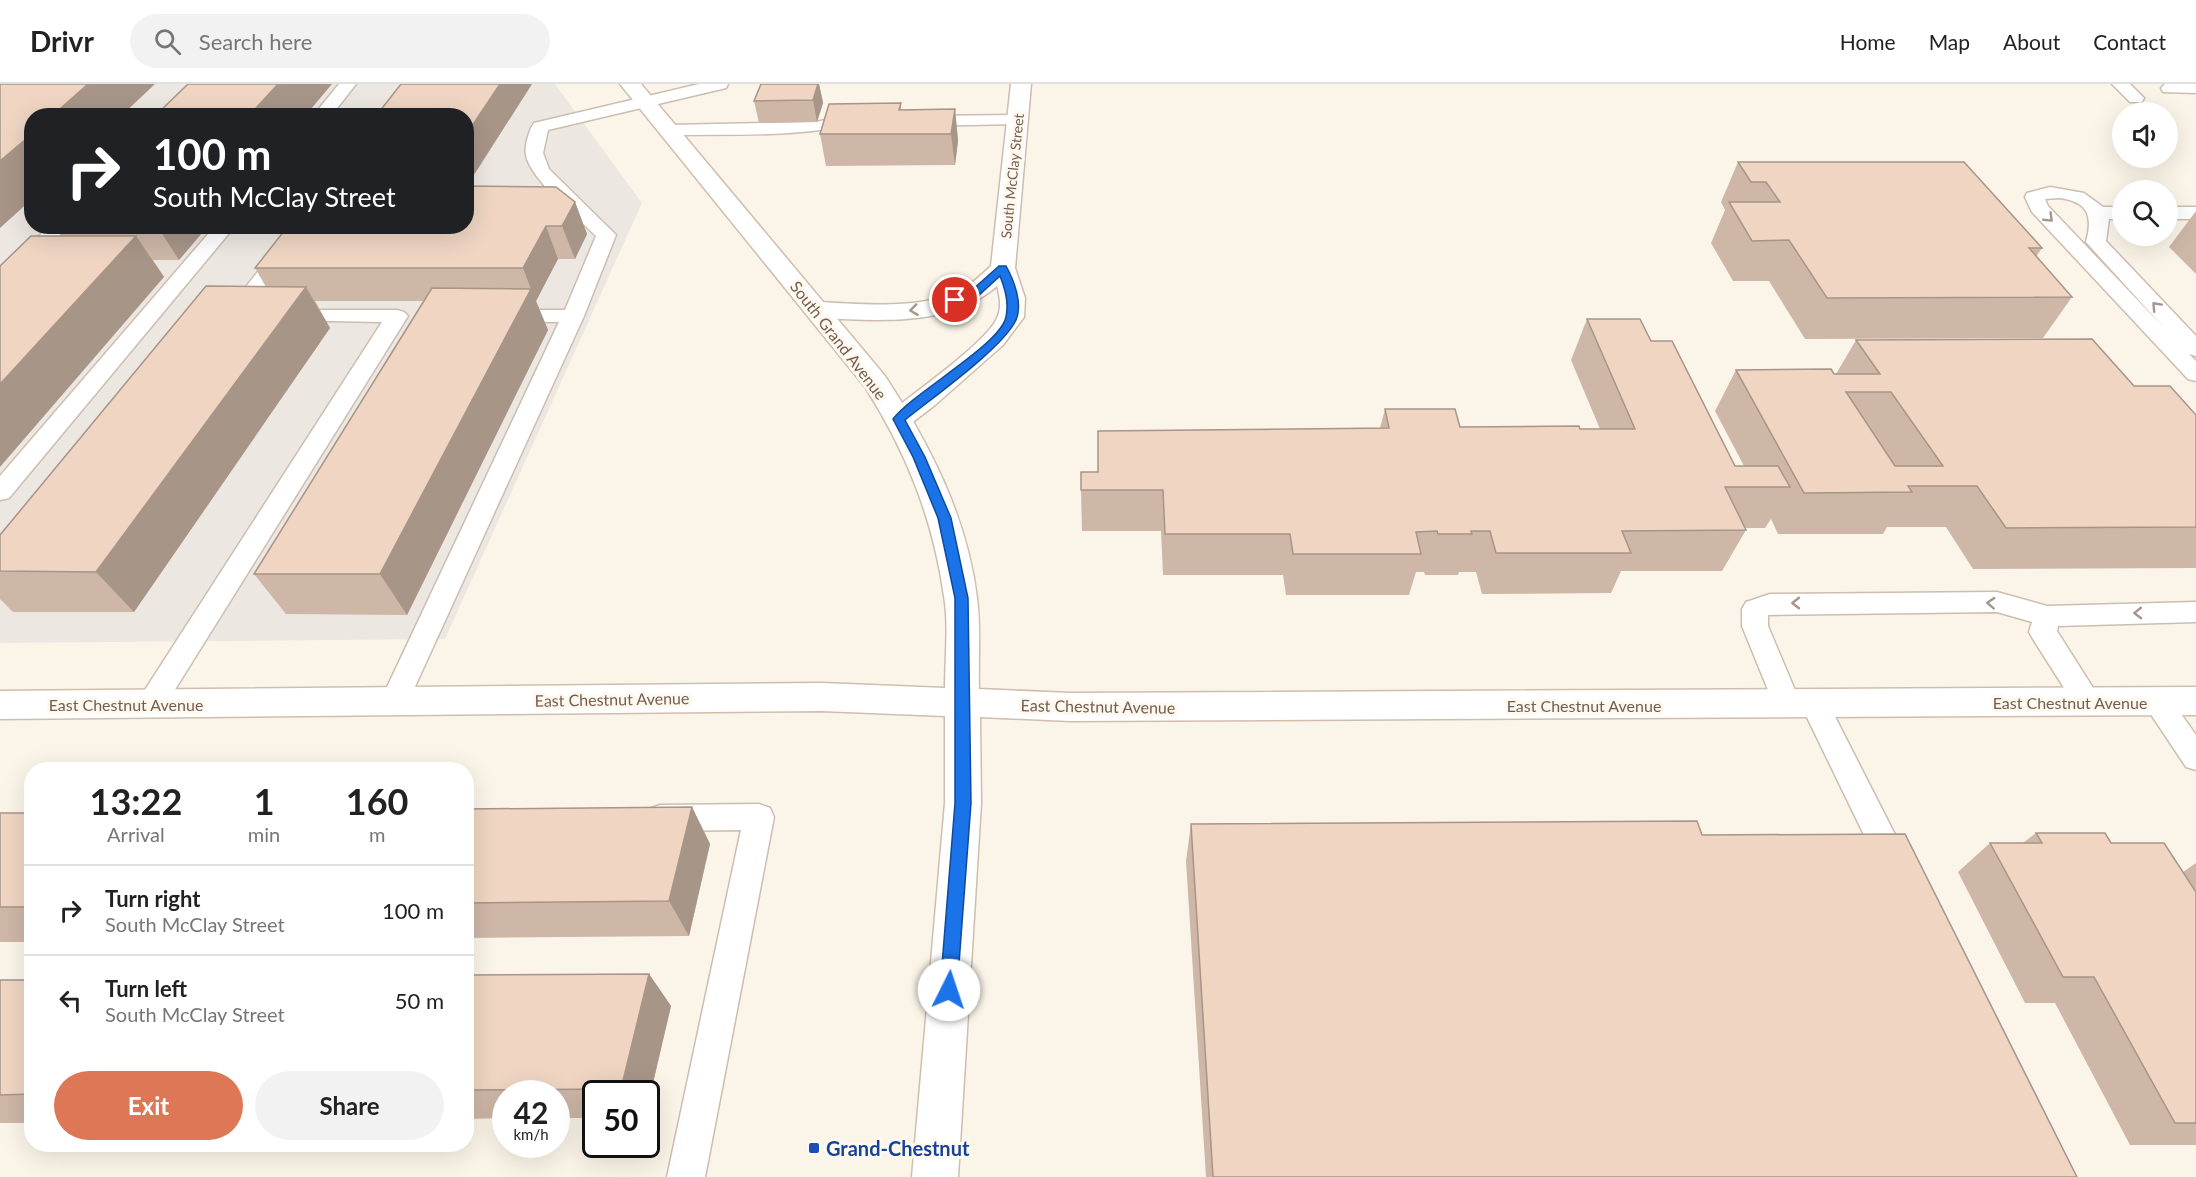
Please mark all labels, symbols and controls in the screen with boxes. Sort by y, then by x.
search box [130,14,550,68]
text: Drivr [30,24,94,58]
icon: search [151,25,184,58]
text: Search here [199,28,312,55]
text: Home [1840,29,1896,54]
text: Map [1929,29,1970,54]
text: About [2003,29,2060,54]
text: Contact [2093,29,2166,54]
map controls [2112,102,2178,246]
button: sound [2112,102,2178,168]
street label: South McClay Street [997,113,1027,239]
text: 100 m [153,129,271,179]
icon: right [54,132,132,210]
text: South McClay Street [153,180,396,213]
button: search [2112,180,2178,246]
one-way arrow [2043,211,2053,222]
pin [929,274,980,325]
street label: South Grand Avenue [787,277,891,403]
icon: arrive [938,283,971,316]
one-way arrow [909,303,919,316]
one-way arrow [2152,303,2163,313]
one-way arrow [1791,597,1800,609]
one-way arrow [1986,597,1995,610]
one-way arrow [2133,607,2142,619]
street label: East Chestnut Avenue [534,688,690,710]
street label: East Chestnut Avenue [1993,693,2147,712]
street label: East Chestnut Avenue [49,695,203,714]
street label: East Chestnut Avenue [1020,695,1176,717]
street label: East Chestnut Avenue [1507,696,1661,715]
text: 13:22 [90,779,182,823]
text: 1 [254,779,275,823]
text: 160 [346,779,408,823]
text: Arrival [107,822,165,846]
text: min [248,822,280,846]
text: m [369,822,385,846]
text: Turn right [105,885,200,912]
icon: right [54,894,87,927]
text: 100 m [382,897,444,924]
text: South McClay Street [105,912,285,936]
position arrow [917,958,981,1022]
text: Turn left [105,975,187,1002]
icon: left [54,984,87,1017]
text: 50 m [395,987,444,1014]
text: South McClay Street [105,1002,285,1026]
button: Exit [54,1071,243,1140]
button: Share [255,1071,444,1140]
speed limit sign: 50 [582,1080,660,1158]
text: 42 [514,1094,548,1130]
text: km/h [513,1125,549,1143]
place label: Grand-Chestnut [826,1136,970,1160]
marker: Grand-Chestnut [807,1141,821,1155]

